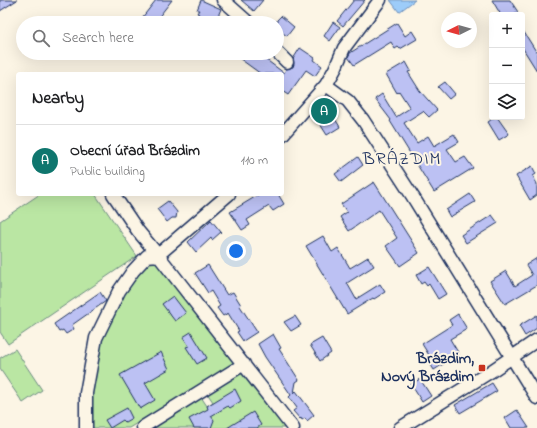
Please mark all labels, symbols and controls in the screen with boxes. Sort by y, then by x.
north arrow [441,12,477,48]
map controls [489,12,525,120]
button: + [489,12,525,48]
search box [16,16,284,60]
icon: search [30,27,52,49]
text: Search here [62,27,134,49]
button: − [489,48,525,84]
button: layers [489,84,525,120]
text: Nearby [32,86,84,111]
pin: A [311,96,337,126]
text: Obecní úřad Brázdim [70,140,200,162]
district label: BRÁZDIM [362,147,441,173]
text: A [41,151,49,170]
text: 110 m [241,151,268,170]
text: Public building [70,162,145,181]
your location [226,241,246,261]
place label: Brázdim, Nový Brázdim [381,347,475,390]
marker: Brázdim, Nový Brázdim [477,363,487,373]

